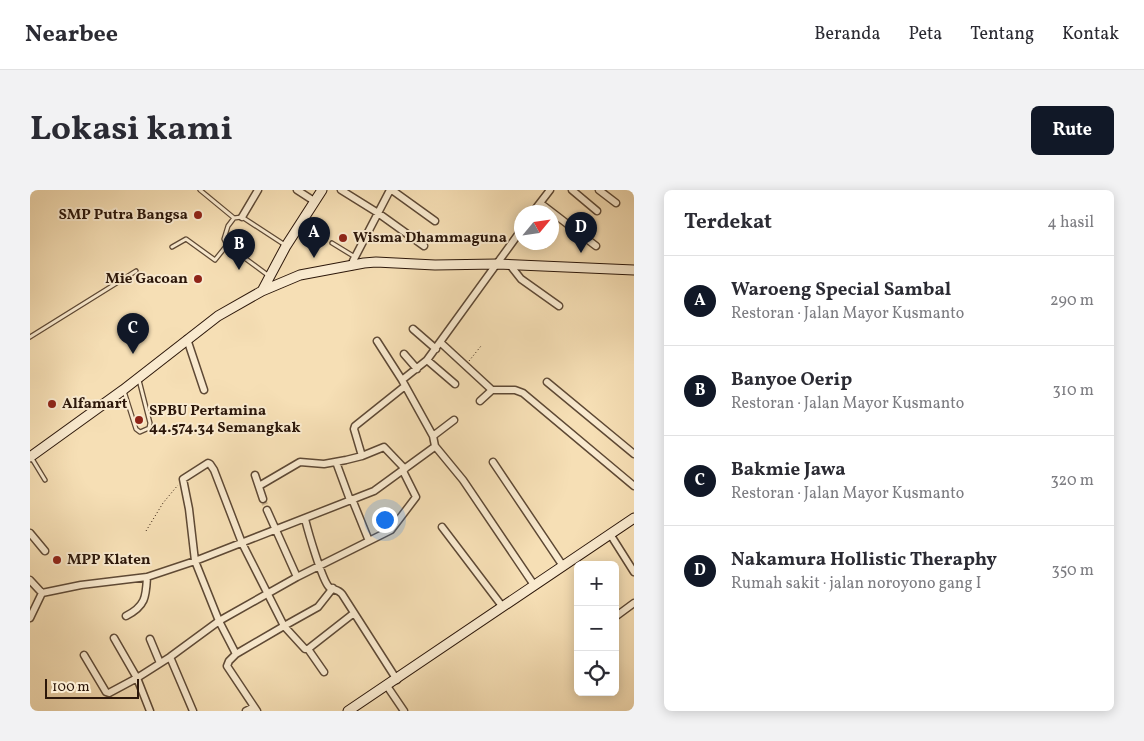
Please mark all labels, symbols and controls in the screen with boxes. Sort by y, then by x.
text: Nearbee [25,18,118,52]
text: Beranda [814,22,880,47]
text: Peta [908,22,942,47]
text: Tentang [970,22,1034,47]
text: Kontak [1062,22,1119,47]
text: Lokasi kami [30,106,233,154]
button: Rute [1031,106,1114,155]
place label: SMP Putra Bangsa [58,205,188,226]
north arrow [514,205,559,250]
text: Terdekat [684,208,772,237]
marker: SMP Putra Bangsa [192,209,204,221]
pin: D [565,212,597,253]
text: 4 hasil [1047,212,1094,234]
pin: A [298,217,330,258]
place label: Wisma Dhammaguna [353,228,507,249]
pin: B [223,229,255,270]
marker: Wisma Dhammaguna [337,232,349,244]
place label: Mie Gacoan [105,269,188,290]
marker: Mie Gacoan [192,273,204,285]
text: Waroeng Special Sambal [731,277,951,303]
text: A [694,290,706,312]
text: 290 m [1050,290,1094,312]
text: Restoran · Jalan Mayor Kusmanto [731,303,964,325]
pin: C [117,313,149,354]
text: Banyoe Oerip [731,367,852,393]
text: B [695,380,705,402]
text: 310 m [1053,380,1094,402]
text: Restoran · Jalan Mayor Kusmanto [731,393,964,415]
place label: Alfamart [62,394,128,415]
marker: Alfamart [46,398,58,410]
place label: SPBU Pertamina 44.574.34 Semangkak [149,401,301,439]
marker: SPBU Pertamina 44.574.34 Semangkak [133,414,145,426]
text: Bakmie Jawa [731,457,846,483]
text: C [695,470,705,492]
text: 320 m [1050,470,1094,492]
text: Restoran · Jalan Mayor Kusmanto [731,483,964,505]
your location [372,507,398,533]
text: Nakamura Hollistic Theraphy [731,547,997,573]
place label: MPP Klaten [67,550,151,571]
marker: MPP Klaten [51,554,63,566]
text: D [694,560,706,582]
text: 350 m [1051,560,1094,582]
map controls [574,561,619,696]
button: + [574,561,619,606]
text: Rumah sakit · jalan noroyono gang I [731,573,981,595]
button: − [574,606,619,651]
button: locate [574,651,619,696]
scale bar [45,676,139,699]
text: 100 m [52,678,90,697]

